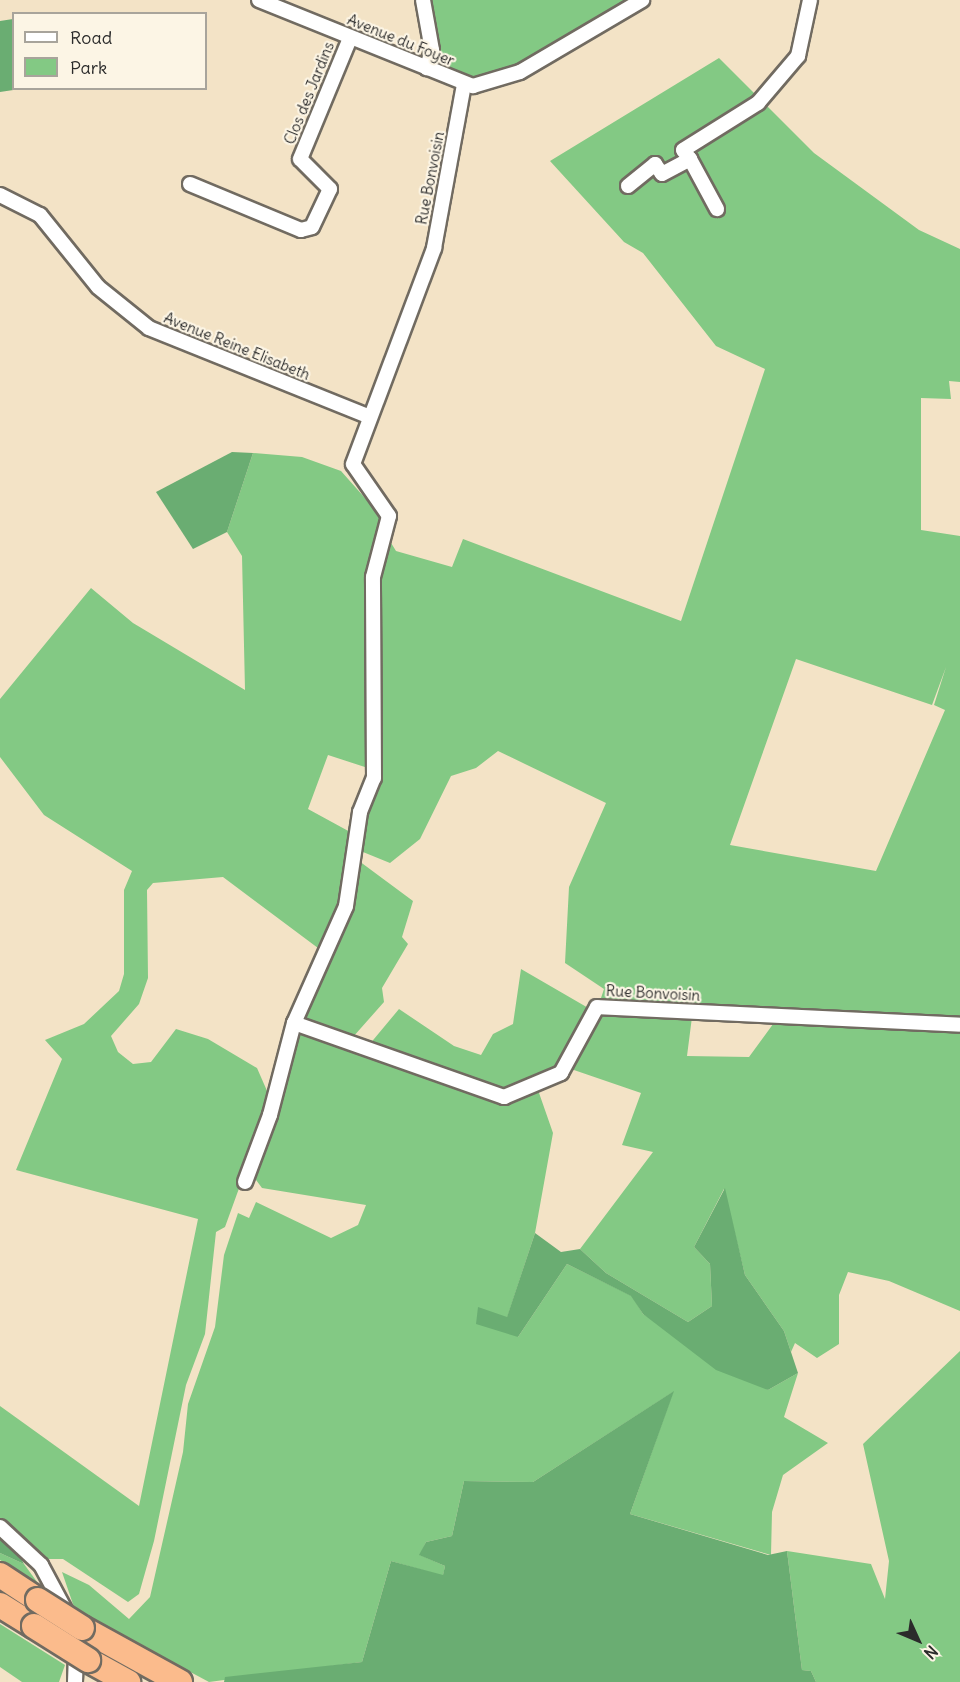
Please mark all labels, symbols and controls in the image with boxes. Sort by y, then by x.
street label: Avenue du Foyer [345,10,457,70]
legend [12,12,207,90]
text: Road [70,26,112,49]
street label: Clos des Jardins [280,39,338,147]
text: Park [70,56,107,79]
street label: Rue Bonvoisin [412,130,448,226]
street label: Avenue Reine Elisabeth [161,308,313,384]
street label: Rue Bonvoisin [605,982,701,1004]
north arrow [888,1610,948,1670]
text: N [920,1642,942,1663]

